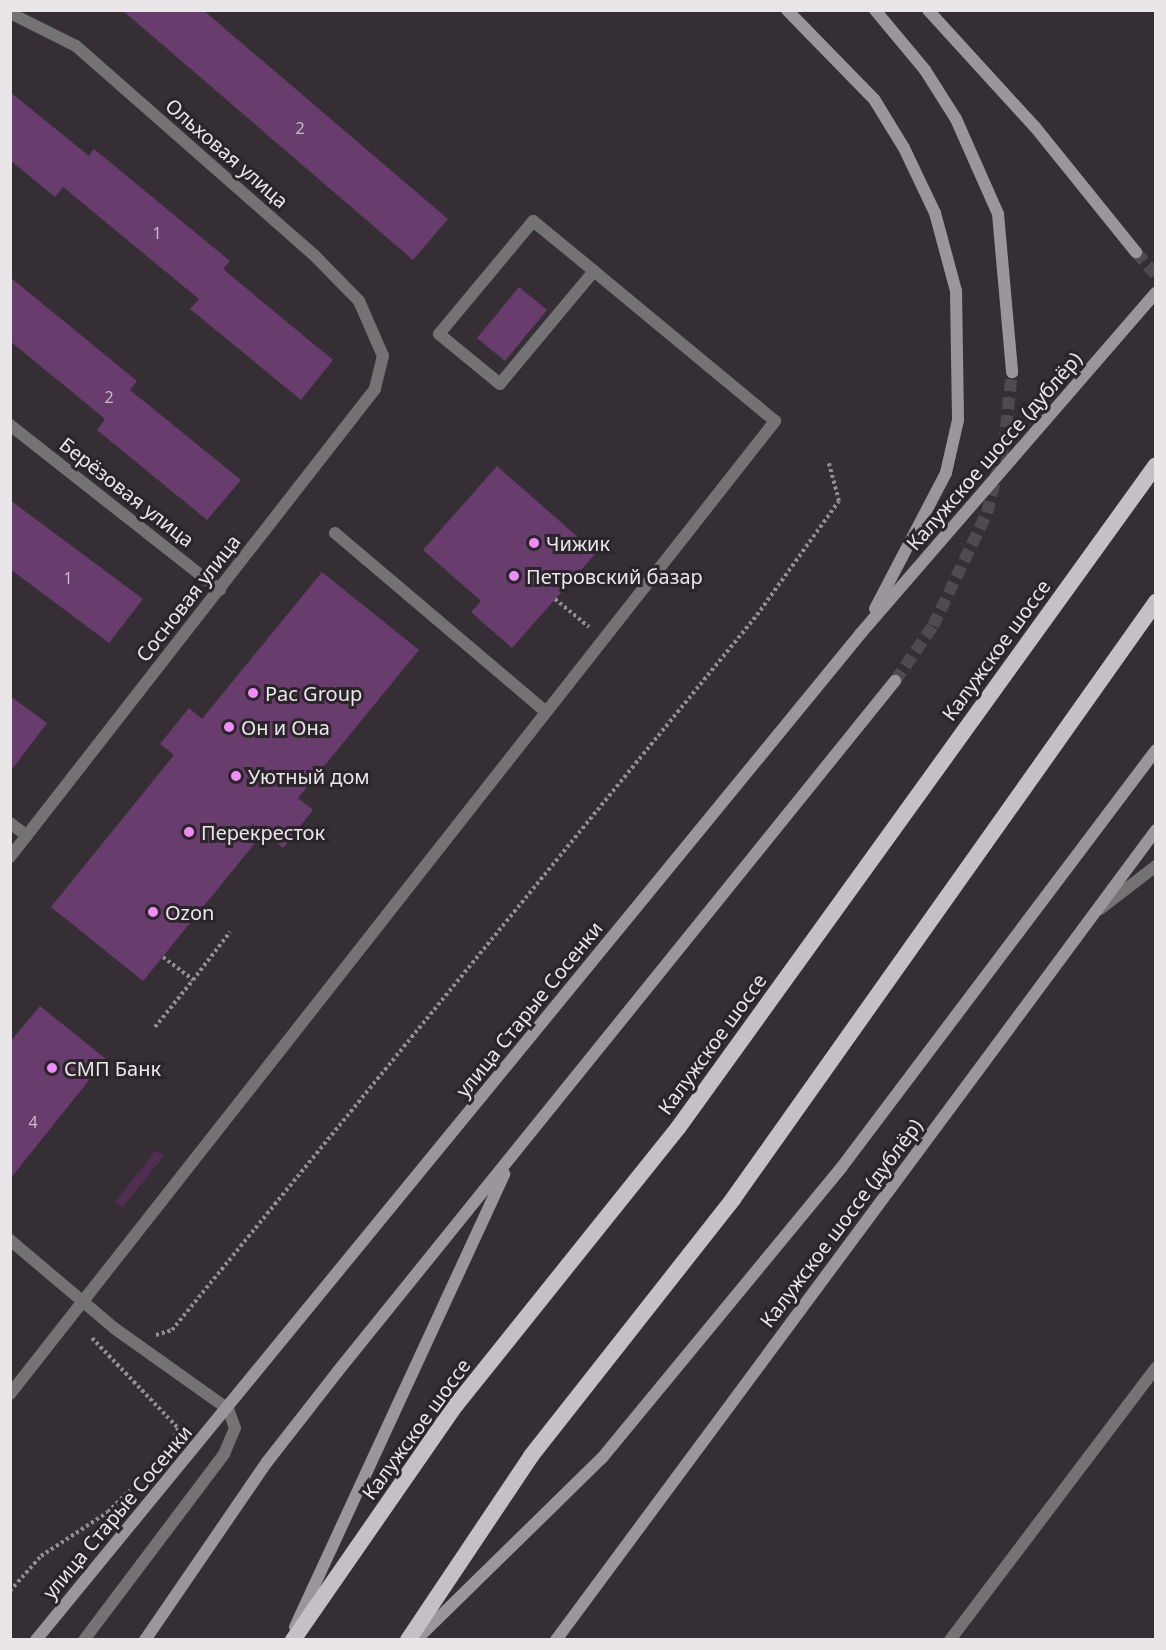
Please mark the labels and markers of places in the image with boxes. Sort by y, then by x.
place label: Чижик [546,531,610,555]
marker: Чижик [527,536,541,550]
place label: Петровский базар [526,564,703,588]
marker: Петровский базар [507,569,521,583]
place label: Pac Group [265,681,362,705]
marker: Pac Group [246,686,260,700]
place label: Он и Она [241,715,330,739]
marker: Он и Она [222,720,236,734]
place label: Уютный дом [248,764,370,788]
marker: Уютный дом [229,769,243,783]
place label: Перекресток [201,820,325,844]
marker: Перекресток [182,825,196,839]
place label: Ozon [165,900,214,924]
marker: Ozon [146,905,160,919]
place label: СМП Банк [64,1056,161,1080]
marker: СМП Банк [45,1061,59,1075]

